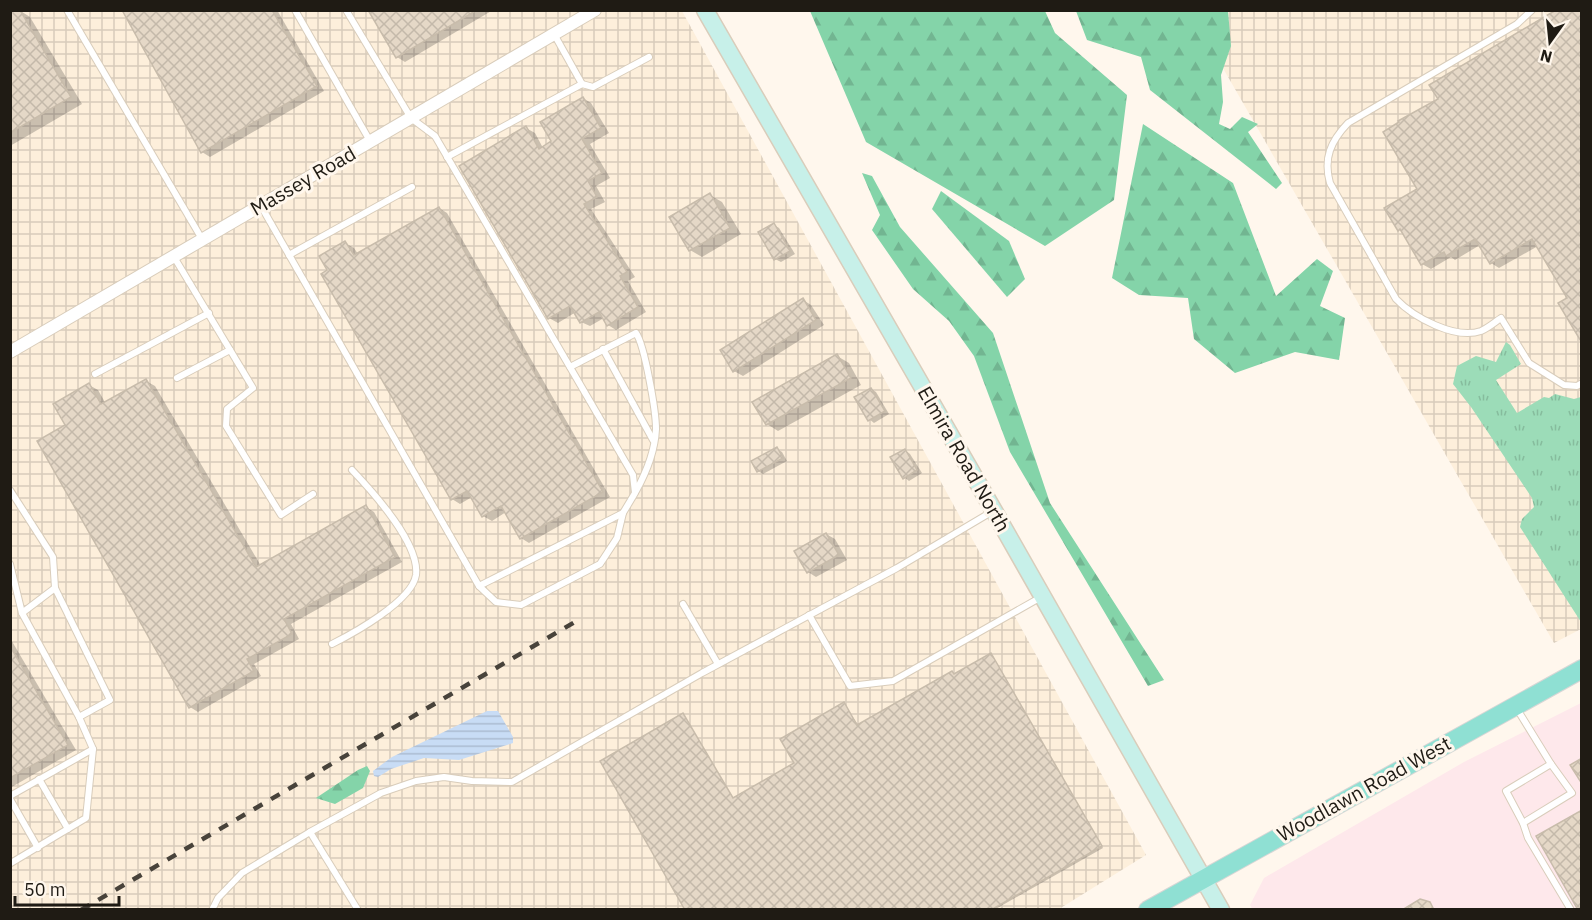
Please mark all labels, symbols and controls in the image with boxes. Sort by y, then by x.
north arrow [1520,12,1580,72]
text: N [1538,45,1554,68]
street label: Massey Road [245,139,361,222]
street label: Elmira Road North [912,381,1017,537]
street label: Woodlawn Road West [1272,730,1456,848]
scale bar [15,869,118,907]
text: 50 m [24,878,66,901]

